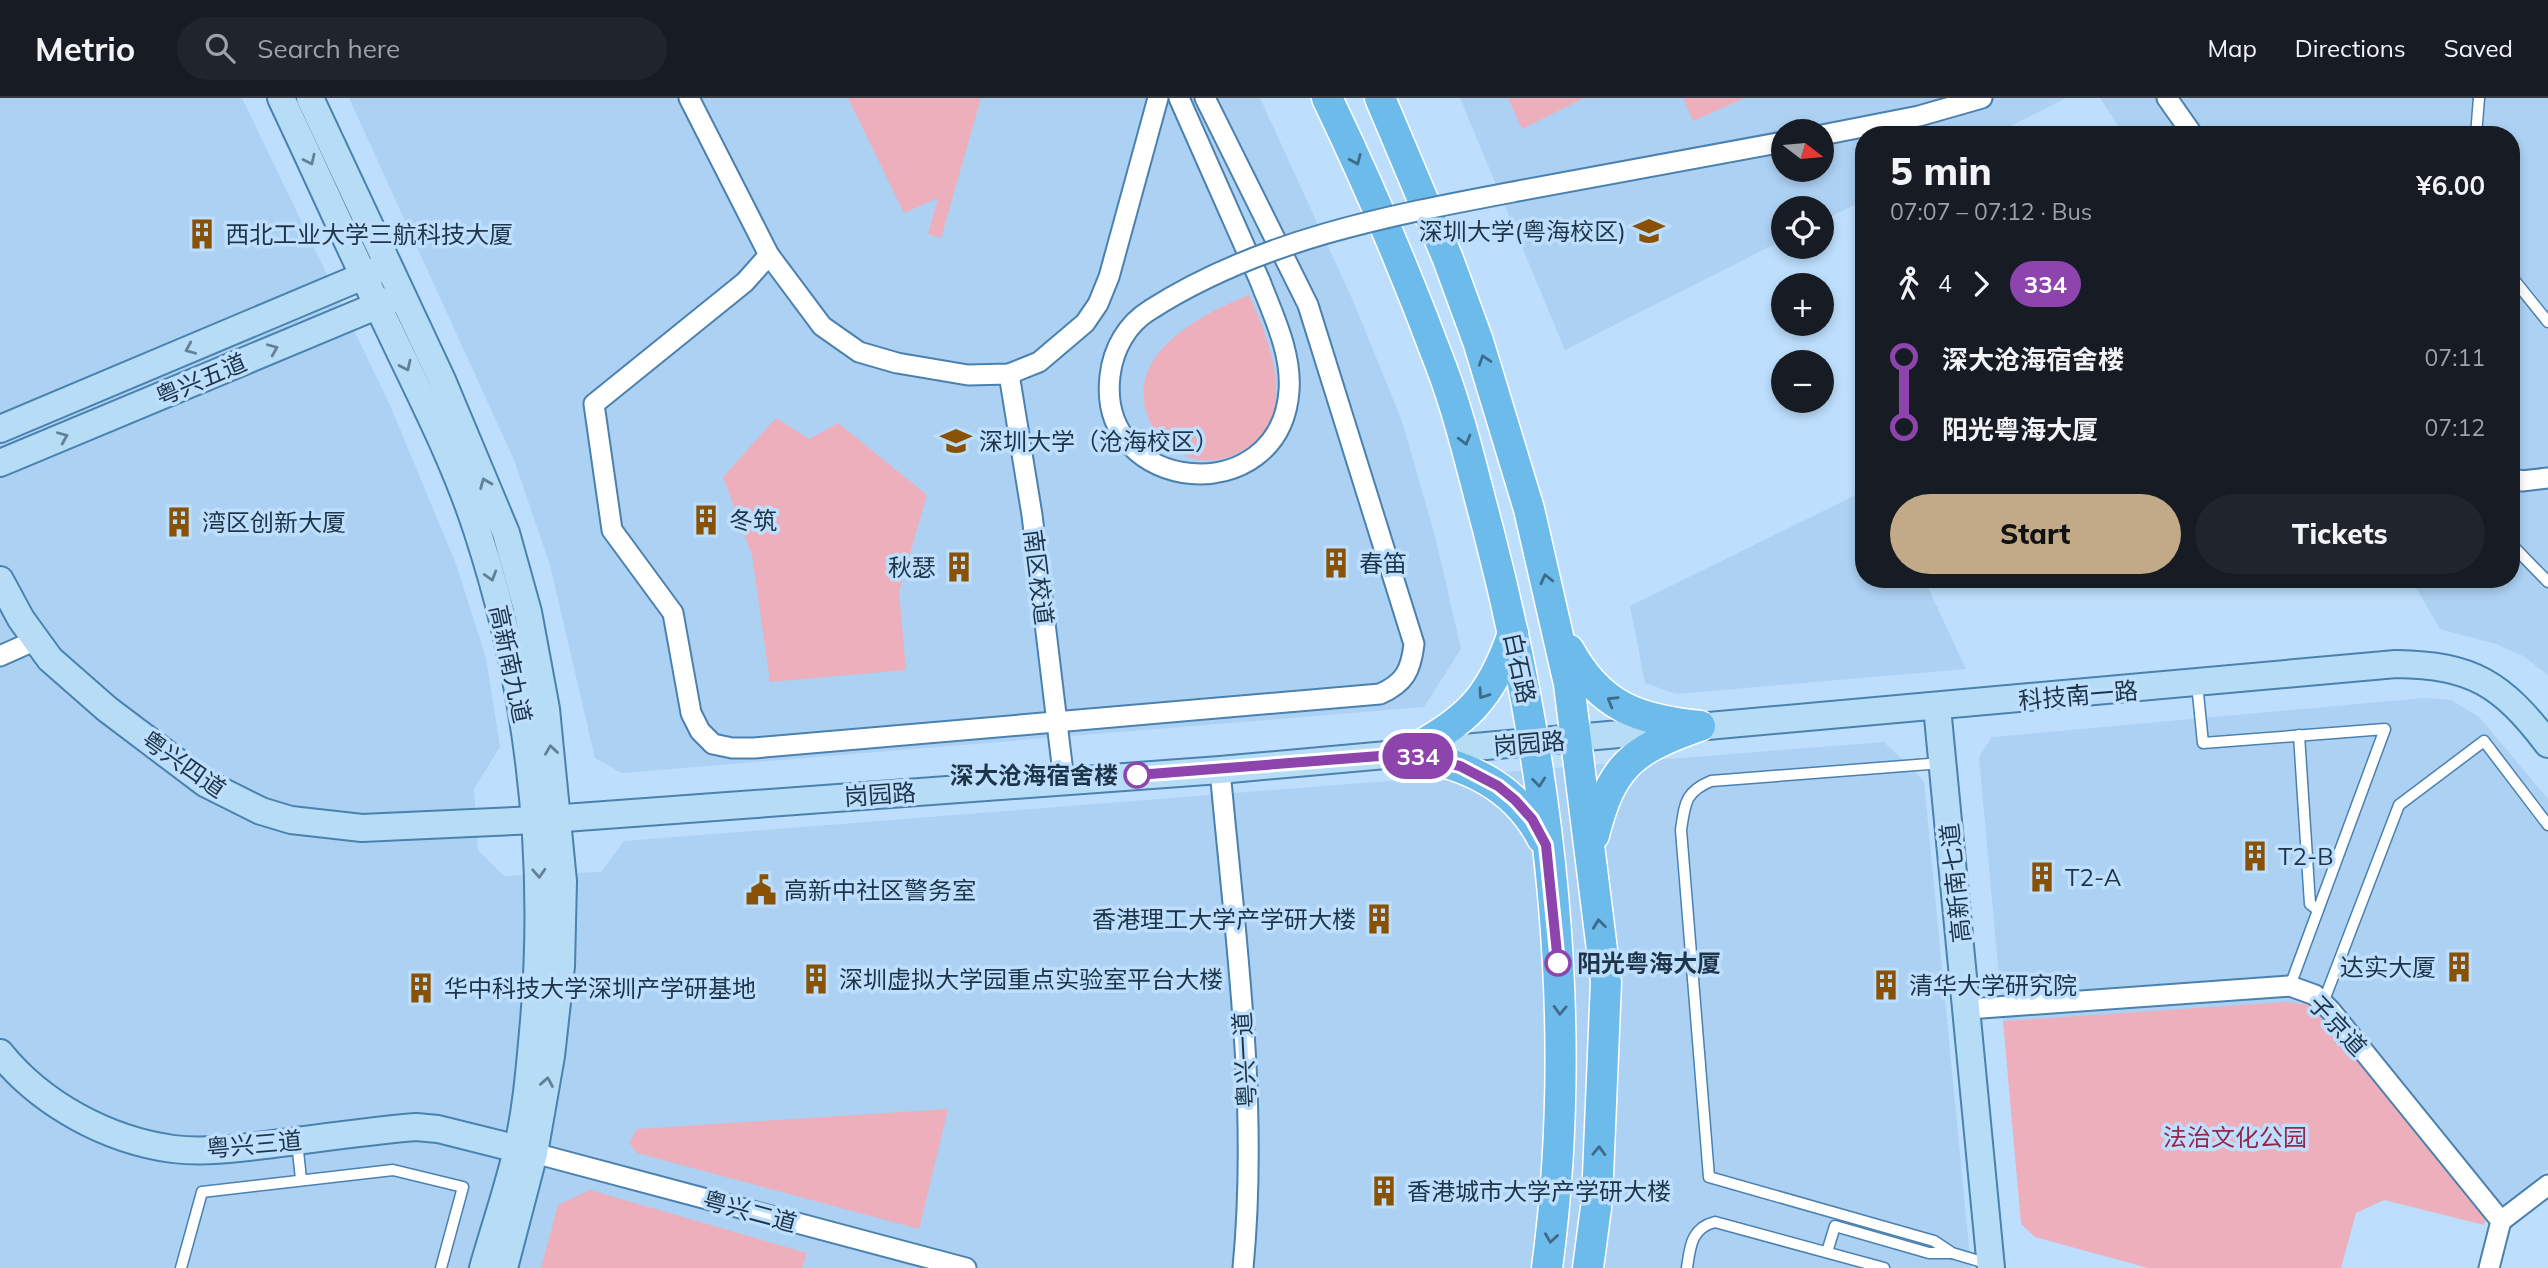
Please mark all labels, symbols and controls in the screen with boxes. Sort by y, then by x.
search box [177,17,667,80]
text: Metrio [35,28,135,69]
icon: search [201,29,239,67]
text: Search here [257,32,400,65]
text: Map [2207,33,2257,63]
text: Directions [2295,33,2406,63]
text: Saved [2444,33,2513,63]
north arrow [1771,119,1834,182]
map controls [1771,119,1834,413]
text: 5 min [1890,147,1992,195]
one-way arrow [302,153,316,165]
one-way arrow [1348,153,1362,165]
text: ¥6.00 [2416,169,2485,202]
button: locate [1771,196,1834,259]
text: 07:07 – 07:12 · Bus [1890,197,2092,226]
school or university icon: 深圳大学(粤海校区) [1632,214,1666,248]
place label: 深圳大学(粤海校区) [1419,216,1626,246]
building icon: 西北工业大学三航科技大厦 [185,217,219,251]
place label: 西北工业大学三航科技大厦 [225,219,513,249]
icon: walk [1890,265,1928,303]
icon: forward [1962,265,2000,303]
text: 4 [1938,269,1952,298]
text: 334 [2024,269,2067,299]
button: + [1771,273,1834,336]
one-way arrow [185,341,197,355]
text: 深大沧海宿舍楼 [1942,343,2124,376]
text: 07:11 [2425,343,2485,372]
one-way arrow [266,344,278,358]
street label: 粤兴五道 [151,346,251,412]
button: − [1771,350,1834,413]
one-way arrow [1478,354,1493,366]
one-way arrow [398,359,412,371]
text: 阳光粤海大厦 [1942,413,2098,446]
text: 07:12 [2425,413,2485,442]
school or university icon: 深圳大学（沧海校区） [939,424,973,458]
place label: 深圳大学（沧海校区） [979,426,1219,456]
one-way arrow [56,431,68,445]
one-way arrow [1456,434,1471,446]
one-way arrow [480,477,494,489]
button: Start [1890,494,2181,574]
button: Tickets [2195,494,2485,574]
building icon: 冬筑 [689,503,723,537]
building icon: 湾区创新大厦 [162,505,196,539]
place label: 冬筑 [729,505,777,535]
place label: 湾区创新大厦 [202,507,346,537]
street label: 南区校道 [1018,528,1060,626]
building icon: 春笛 [1319,546,1353,580]
place label: 春笛 [1359,548,1407,578]
building icon: 秋瑟 [942,550,976,584]
place label: 秋瑟 [888,552,936,582]
one-way arrow [483,570,498,582]
one-way arrow [1540,573,1554,585]
street label: 高新南九道 [484,602,538,726]
street label: 白石路 [1498,630,1542,706]
street label: 科技南一路 [2017,675,2139,715]
one-way arrow [1479,686,1491,699]
one-way arrow [1607,696,1620,709]
street label: 粤兴四道 [136,724,232,804]
street label: 岗园路 [1492,725,1566,761]
line badge: 334 [1378,733,1458,779]
text: 334 [1396,741,1440,771]
one-way arrow [544,744,559,756]
place label: 深大沧海宿舍楼 [950,760,1118,790]
marker: 深大沧海宿舍楼 [1124,762,1150,788]
street label: 岗园路 [843,777,917,811]
one-way arrow [1531,777,1546,788]
street label: 高新南七道 [1934,822,1976,944]
building icon: T2-B [2238,839,2272,873]
place label: T2-B [2278,841,2334,871]
building icon: T2-A [2025,860,2059,894]
place label: T2-A [2065,862,2122,892]
one-way arrow [532,868,547,879]
public building icon: 高新中社区警务室 [744,873,778,907]
place label: 高新中社区警务室 [784,875,976,905]
building icon: 香港理工大学产学研大楼 [1362,902,1396,936]
place label: 香港理工大学产学研大楼 [1092,904,1356,934]
one-way arrow [1592,919,1607,930]
place label: 阳光粤海大厦 [1577,948,1721,978]
marker: 阳光粤海大厦 [1545,950,1571,976]
building icon: 达实大厦 [2442,950,2476,984]
place label: 达实大厦 [2340,952,2436,982]
building icon: 深圳虚拟大学园重点实验室平台大楼 [799,962,833,996]
place label: 深圳虚拟大学园重点实验室平台大楼 [839,964,1223,994]
building icon: 清华大学研究院 [1869,968,1903,1002]
place label: 清华大学研究院 [1909,970,2077,1000]
building icon: 华中科技大学深圳产学研基地 [404,971,438,1005]
place label: 华中科技大学深圳产学研基地 [444,973,756,1003]
street label: 子京道 [2302,988,2374,1062]
one-way arrow [1552,1006,1568,1016]
street label: 粤兴一道 [1227,1011,1261,1109]
one-way arrow [539,1076,554,1088]
park label: 法治文化公园 [2163,1122,2307,1152]
street label: 粤兴三道 [205,1125,303,1163]
one-way arrow [1591,1146,1606,1157]
building icon: 香港城市大学产学研大楼 [1367,1174,1401,1208]
place label: 香港城市大学产学研大楼 [1407,1176,1671,1206]
street label: 粤兴二道 [700,1184,800,1238]
one-way arrow [1543,1232,1558,1243]

